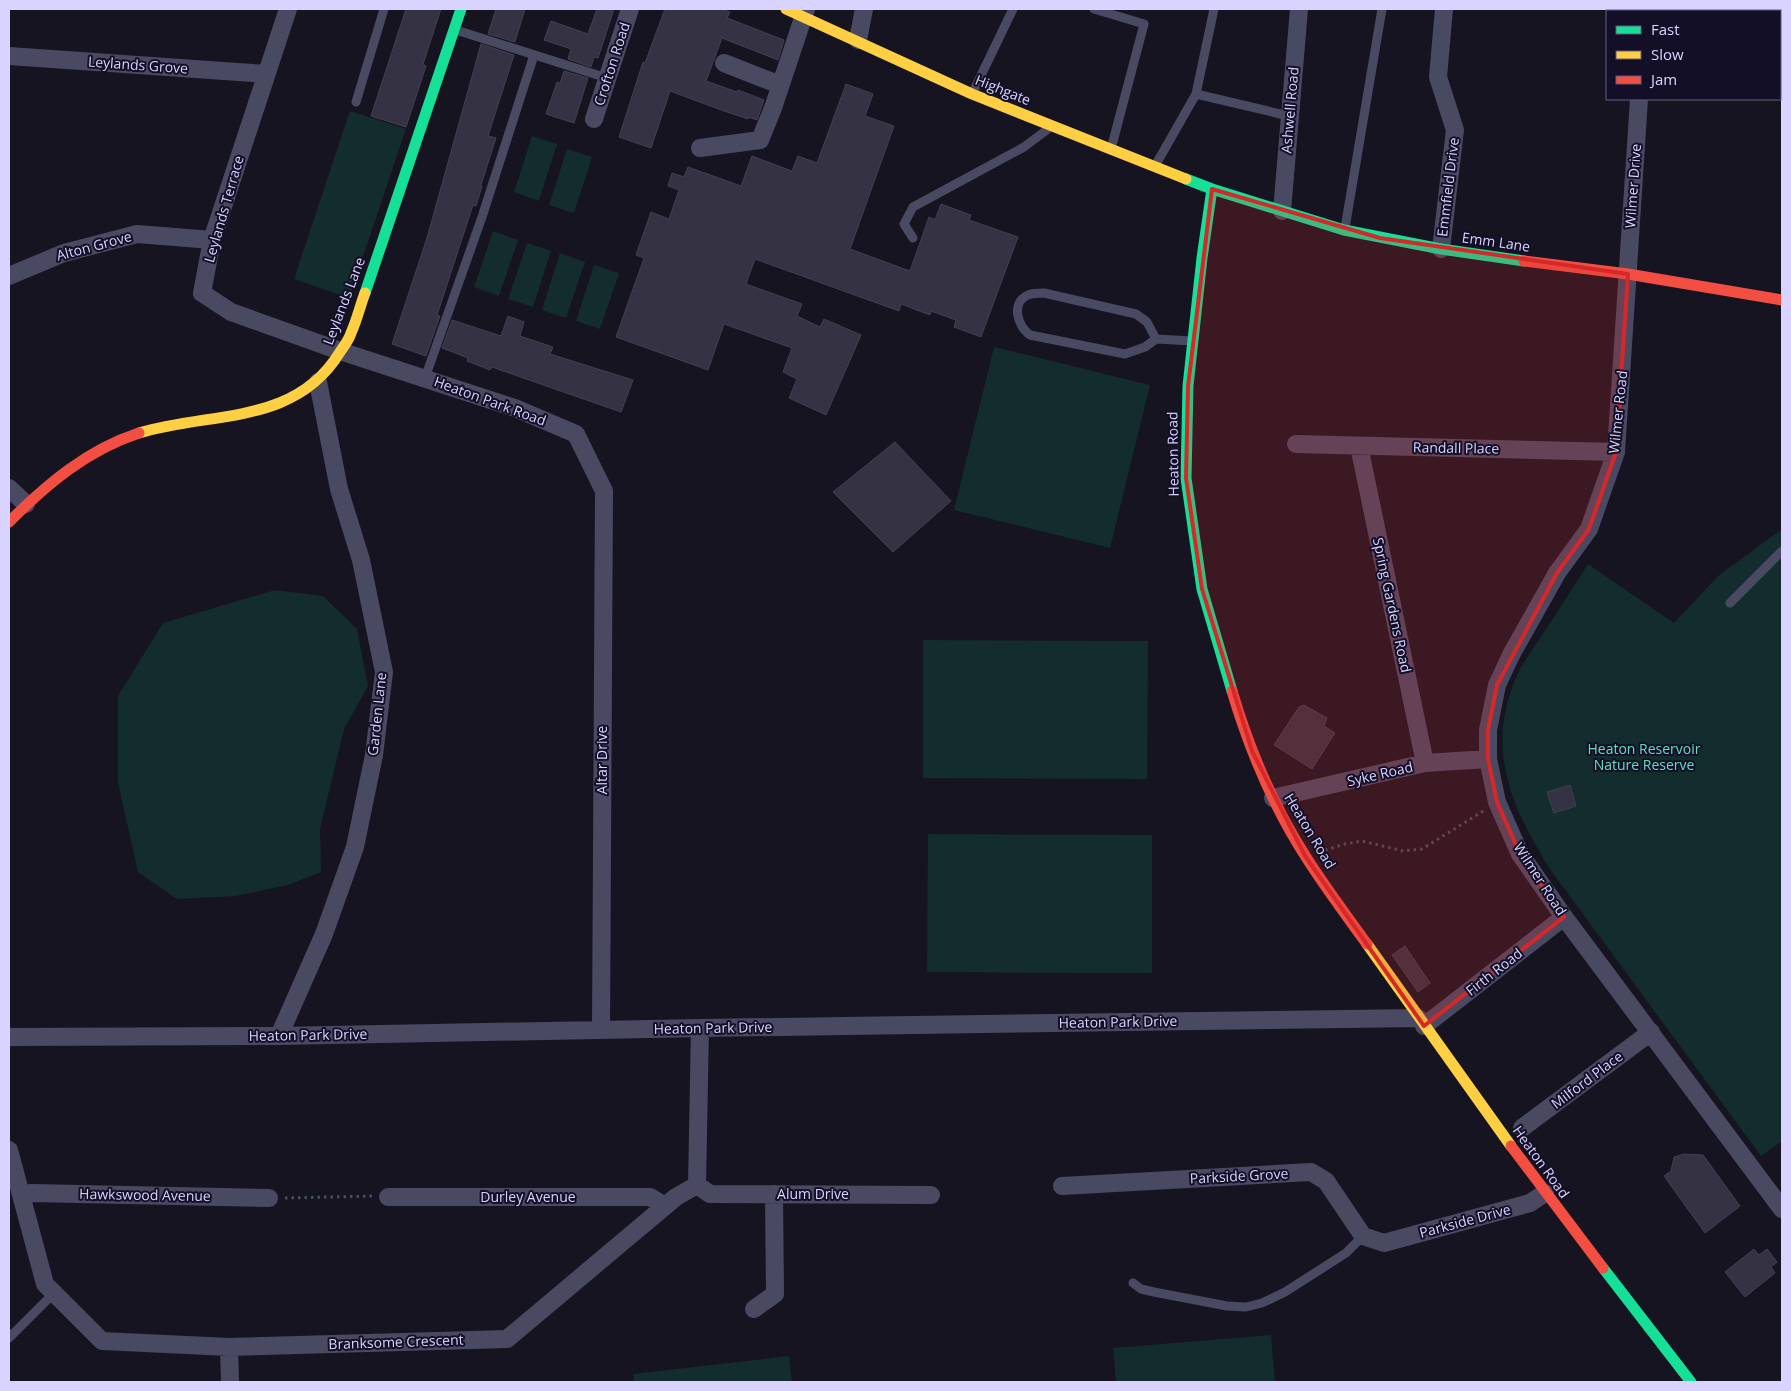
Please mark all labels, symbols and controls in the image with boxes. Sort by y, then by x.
legend [1606,10,1781,100]
text: Fast [1651,19,1680,39]
street label: Crofton Road [589,20,634,108]
text: Slow [1651,44,1684,64]
street label: Leylands Grove [87,52,189,77]
street label: Ashwell Road [1276,66,1303,154]
text: Jam [1649,69,1677,89]
street label: Highgate [973,70,1034,109]
street label: Emmfield Drive [1432,136,1463,238]
street label: Wilmer Drive [1620,143,1645,229]
street label: Leylands Terrace [199,153,248,265]
street label: Alton Grove [54,226,134,265]
street label: Emm Lane [1461,227,1532,256]
street label: Leylands Lane [318,254,369,347]
street label: Wilmer Road [1604,369,1631,455]
street label: Heaton Park Road [432,371,549,430]
street label: Heaton Road [1162,411,1183,497]
street label: Randall Place [1413,437,1499,458]
street label: Spring Gardens Road [1369,536,1416,674]
street label: Garden Lane [363,671,390,757]
street label: Altar Drive [592,725,611,794]
park label: Heaton Reservoir Nature Reserve [1587,739,1701,774]
street label: Syke Road [1345,757,1415,790]
street label: Heaton Road [1280,789,1340,872]
street label: Wilmer Road [1510,838,1571,919]
street label: Firth Road [1461,943,1526,1000]
street label: Heaton Park Drive [1058,1011,1178,1032]
street label: Heaton Park Drive [653,1017,773,1038]
street label: Heaton Park Drive [248,1024,368,1045]
street label: Milford Place [1547,1046,1626,1113]
street label: Heaton Road [1509,1122,1574,1202]
street label: Parkside Grove [1189,1163,1289,1188]
street label: Hawkswood Avenue [79,1184,211,1205]
street label: Alum Drive [777,1184,849,1203]
street label: Durley Avenue [480,1187,576,1206]
street label: Parkside Drive [1417,1199,1513,1242]
street label: Branksome Crescent [328,1330,464,1353]

